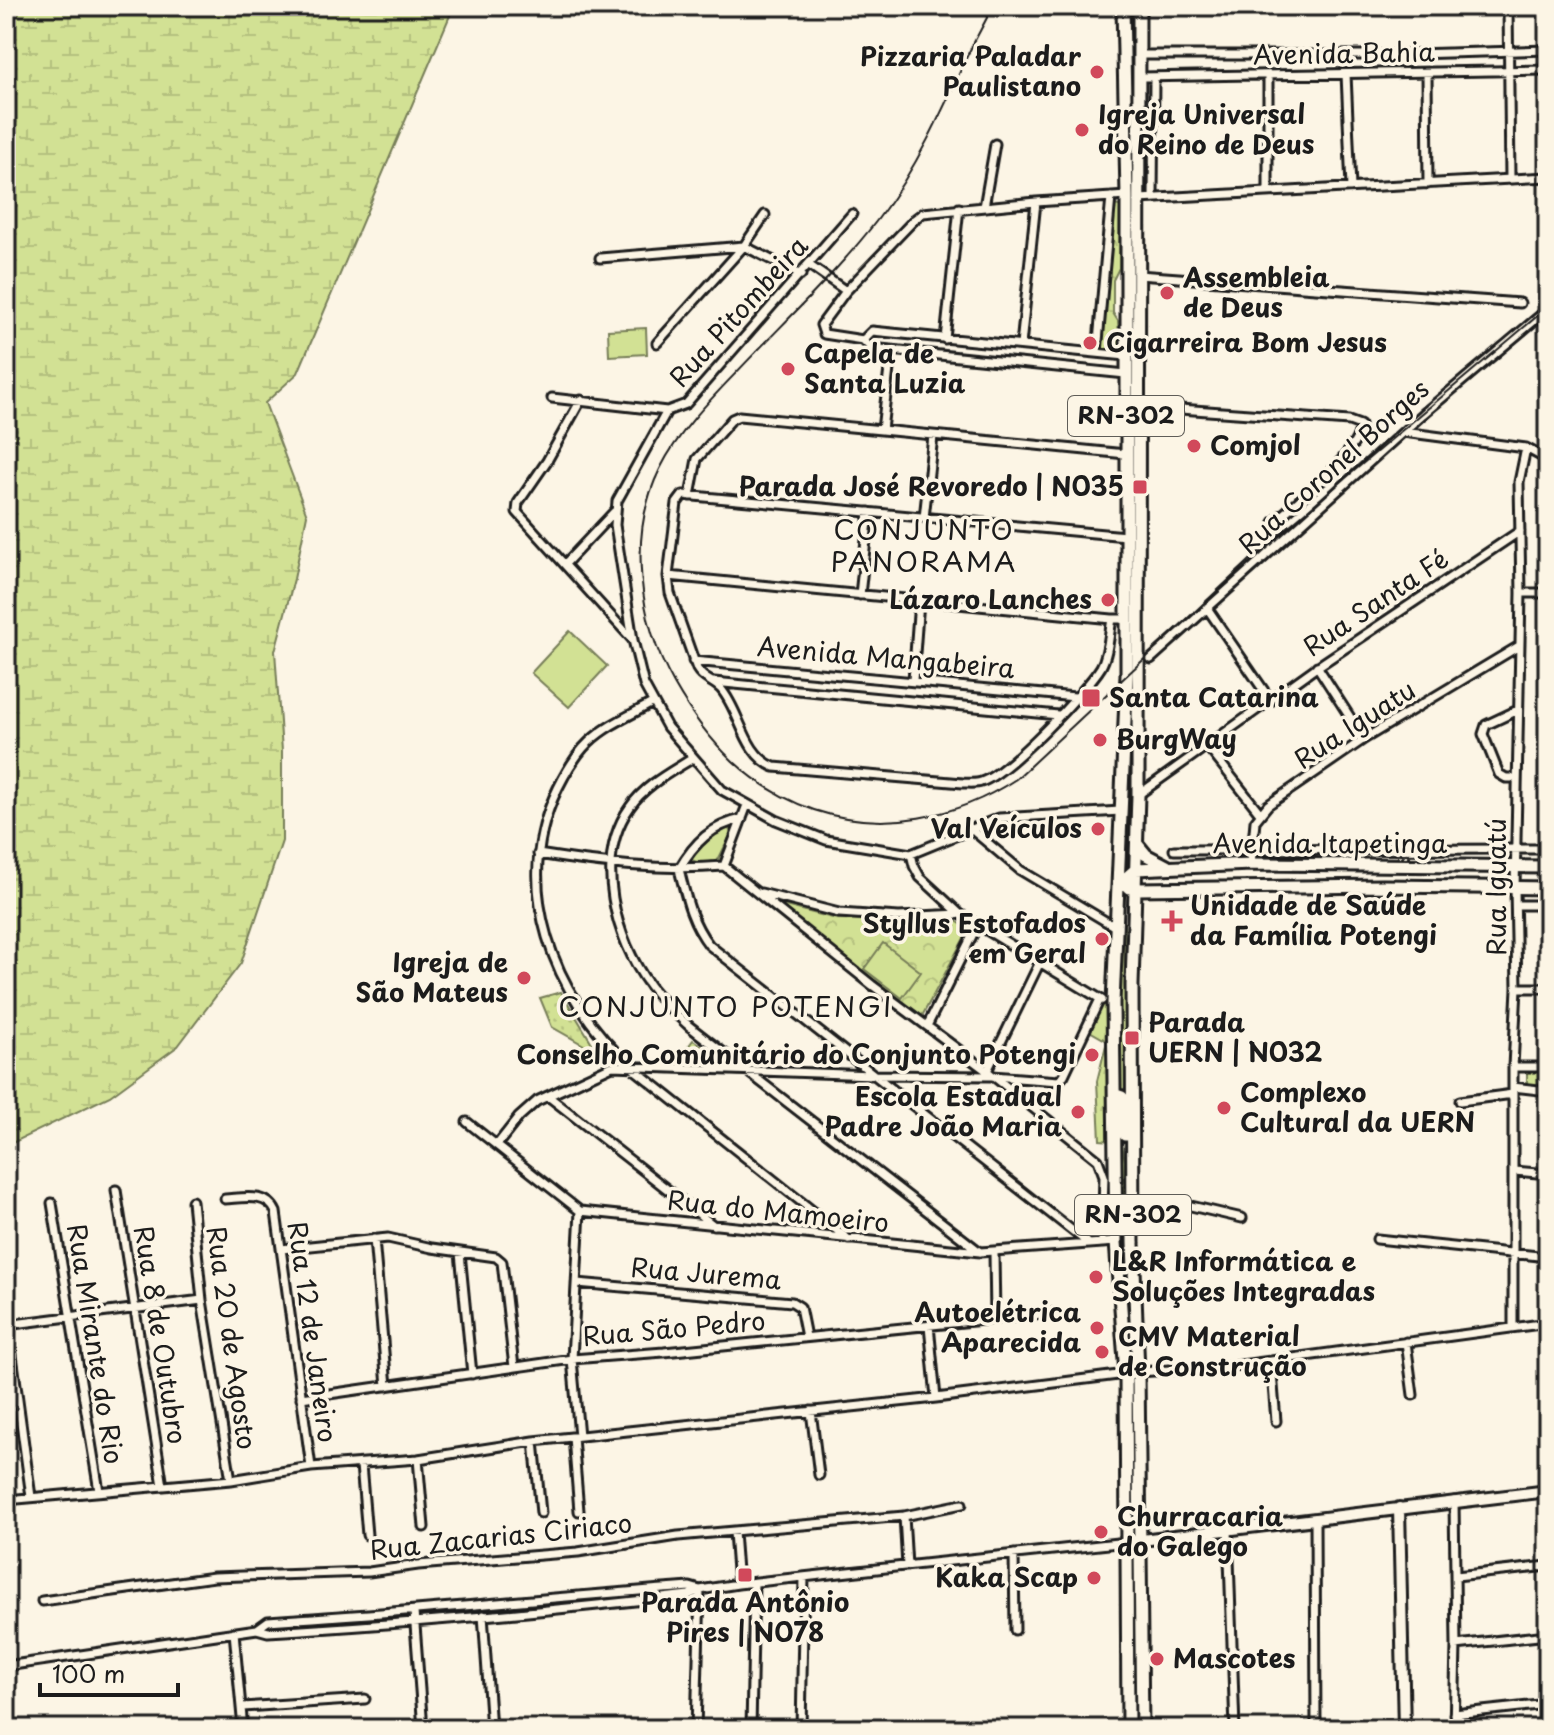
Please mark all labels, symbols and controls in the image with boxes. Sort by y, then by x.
street label: Avenida Bahia [1253,31,1436,74]
place label: Pizzaria Paladar Paulistano [860,36,1082,105]
marker: Pizzaria Paladar Paulistano [1088,63,1106,81]
place label: Igreja Universal do Reino de Deus [1098,94,1314,163]
marker: Igreja Universal do Reino de Deus [1073,121,1091,139]
street label: Rua Pitombeira [659,226,817,395]
place label: Assembleia de Deus [1182,257,1330,326]
marker: Assembleia de Deus [1158,284,1176,302]
place label: Cigarreira Bom Jesus [1106,322,1387,361]
place label: Capela de Santa Luzia [804,333,966,402]
marker: Cigarreira Bom Jesus [1081,334,1099,352]
marker: Capela de Santa Luzia [779,360,797,378]
street label: Rua Coronel Borges [1229,369,1437,562]
road number: RN-302 [1068,396,1184,436]
place label: Comjol [1210,425,1301,464]
marker: Comjol [1185,437,1203,455]
place label: Parada José Revoredo | N035 [739,466,1124,505]
marker: Parada José Revoredo | N035 [1131,478,1149,496]
district label: CONJUNTO PANORAMA [830,507,1018,582]
street label: Rua Santa Fé [1295,539,1456,665]
place label: Lázaro Lanches [889,579,1092,618]
marker: Lázaro Lanches [1099,591,1117,609]
street label: Avenida Mangabeira [756,626,1017,687]
street label: Rua Iguatu [1286,670,1423,778]
place label: Santa Catarina [1109,677,1319,716]
marker: Santa Catarina [1080,687,1102,709]
place label: BurgWay [1116,719,1237,758]
marker: BurgWay [1091,731,1109,749]
place label: Val Veículos [930,808,1082,847]
street label: Rua Iguatú [1476,818,1515,956]
marker: Val Veículos [1089,820,1107,838]
street label: Avenida Itapetinga [1213,823,1448,862]
place label: Unidade de Saúde da Família Potengi [1190,885,1437,954]
place label: Styllus Estofados em Geral [862,903,1086,972]
marker: Unidade de Saúde da Família Potengi [1161,910,1183,932]
marker: Styllus Estofados em Geral [1093,930,1111,948]
place label: Igreja de São Mateus [356,942,508,1011]
marker: Igreja de São Mateus [515,969,533,987]
district label: CONJUNTO POTENGI [558,984,894,1027]
place label: Parada UERN | N032 [1148,1002,1323,1071]
marker: Parada UERN | N032 [1123,1029,1141,1047]
place label: Conselho Comunitário do Conjunto Potengi [516,1034,1076,1073]
marker: Conselho Comunitário do Conjunto Potengi [1083,1046,1101,1064]
place label: Complexo Cultural da UERN [1240,1072,1475,1141]
place label: Escola Estadual Padre João Maria [824,1076,1062,1145]
marker: Complexo Cultural da UERN [1215,1099,1233,1117]
marker: Escola Estadual Padre João Maria [1069,1103,1087,1121]
street label: Rua do Mamoeiro [665,1179,891,1242]
road number: RN-302 [1075,1195,1191,1235]
street label: Rua 12 de Janeiro [279,1219,348,1445]
street label: Rua Mirante do Rio [58,1221,135,1467]
street label: Rua 8 de Outubro [125,1223,198,1447]
street label: Rua 20 de Agosto [198,1224,267,1452]
place label: L&R Informática e Soluções Integradas [1112,1241,1375,1310]
street label: Rua Jurema [629,1247,784,1299]
marker: L&R Informática e Soluções Integradas [1087,1268,1105,1286]
place label: Autoelétrica Aparecida [915,1292,1081,1361]
street label: Rua São Pedro [581,1300,767,1355]
place label: CMV Material de Construção [1118,1316,1307,1385]
marker: Autoelétrica Aparecida [1088,1319,1106,1337]
marker: CMV Material de Construção [1093,1343,1111,1361]
place label: Churracaria do Galego [1117,1496,1283,1565]
street label: Rua Zacarias Ciriaco [368,1502,634,1569]
marker: Churracaria do Galego [1092,1523,1110,1541]
place label: Kaka Scap [935,1557,1078,1596]
marker: Parada Antônio Pires | N078 [736,1566,754,1584]
marker: Kaka Scap [1085,1569,1103,1587]
place label: Parada Antônio Pires | N078 [641,1582,849,1651]
place label: Mascotes [1173,1638,1296,1677]
scale bar [40,1647,178,1697]
marker: Mascotes [1148,1650,1166,1668]
text: 100 m [52,1655,125,1691]

